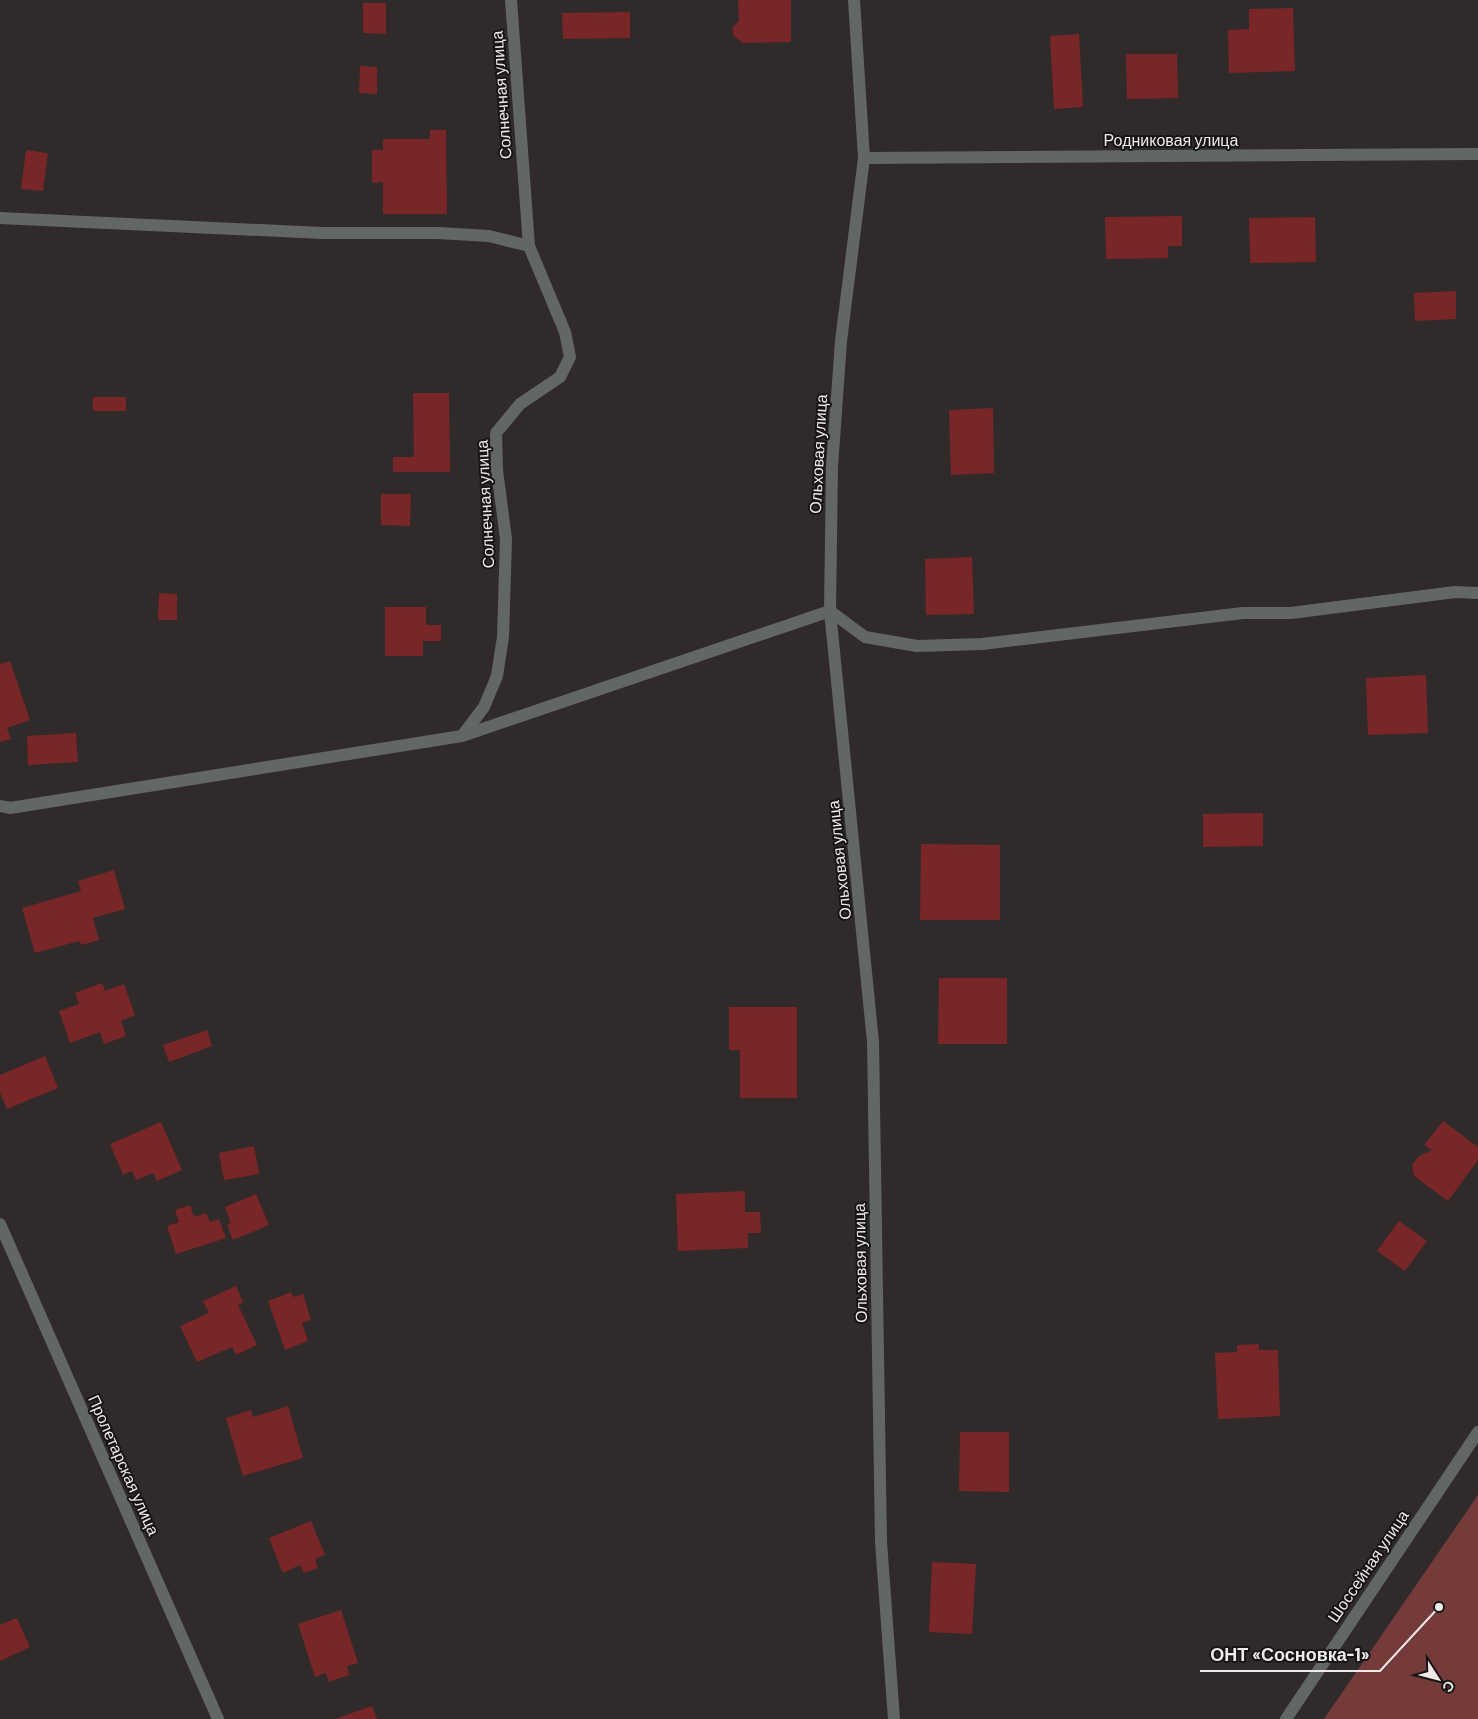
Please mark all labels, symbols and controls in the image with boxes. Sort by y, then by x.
street label: Солнечная улица [487,30,514,160]
street label: Родниковая улица [1104,130,1238,149]
street label: Ольховая улица [805,394,830,514]
street label: Солнечная улица [472,439,497,569]
street label: Ольховая улица [823,799,854,921]
street label: Ольховая улица [849,1203,870,1323]
street label: Пролетарская улица [85,1392,164,1538]
street label: Шоссейная улица [1323,1506,1412,1625]
callout: ОНТ «Сосновка-1» [1200,1638,1380,1671]
text: ОНТ «Сосновка-1» [1210,1643,1370,1665]
north arrow [1413,1654,1463,1704]
text: С [1439,1678,1459,1696]

